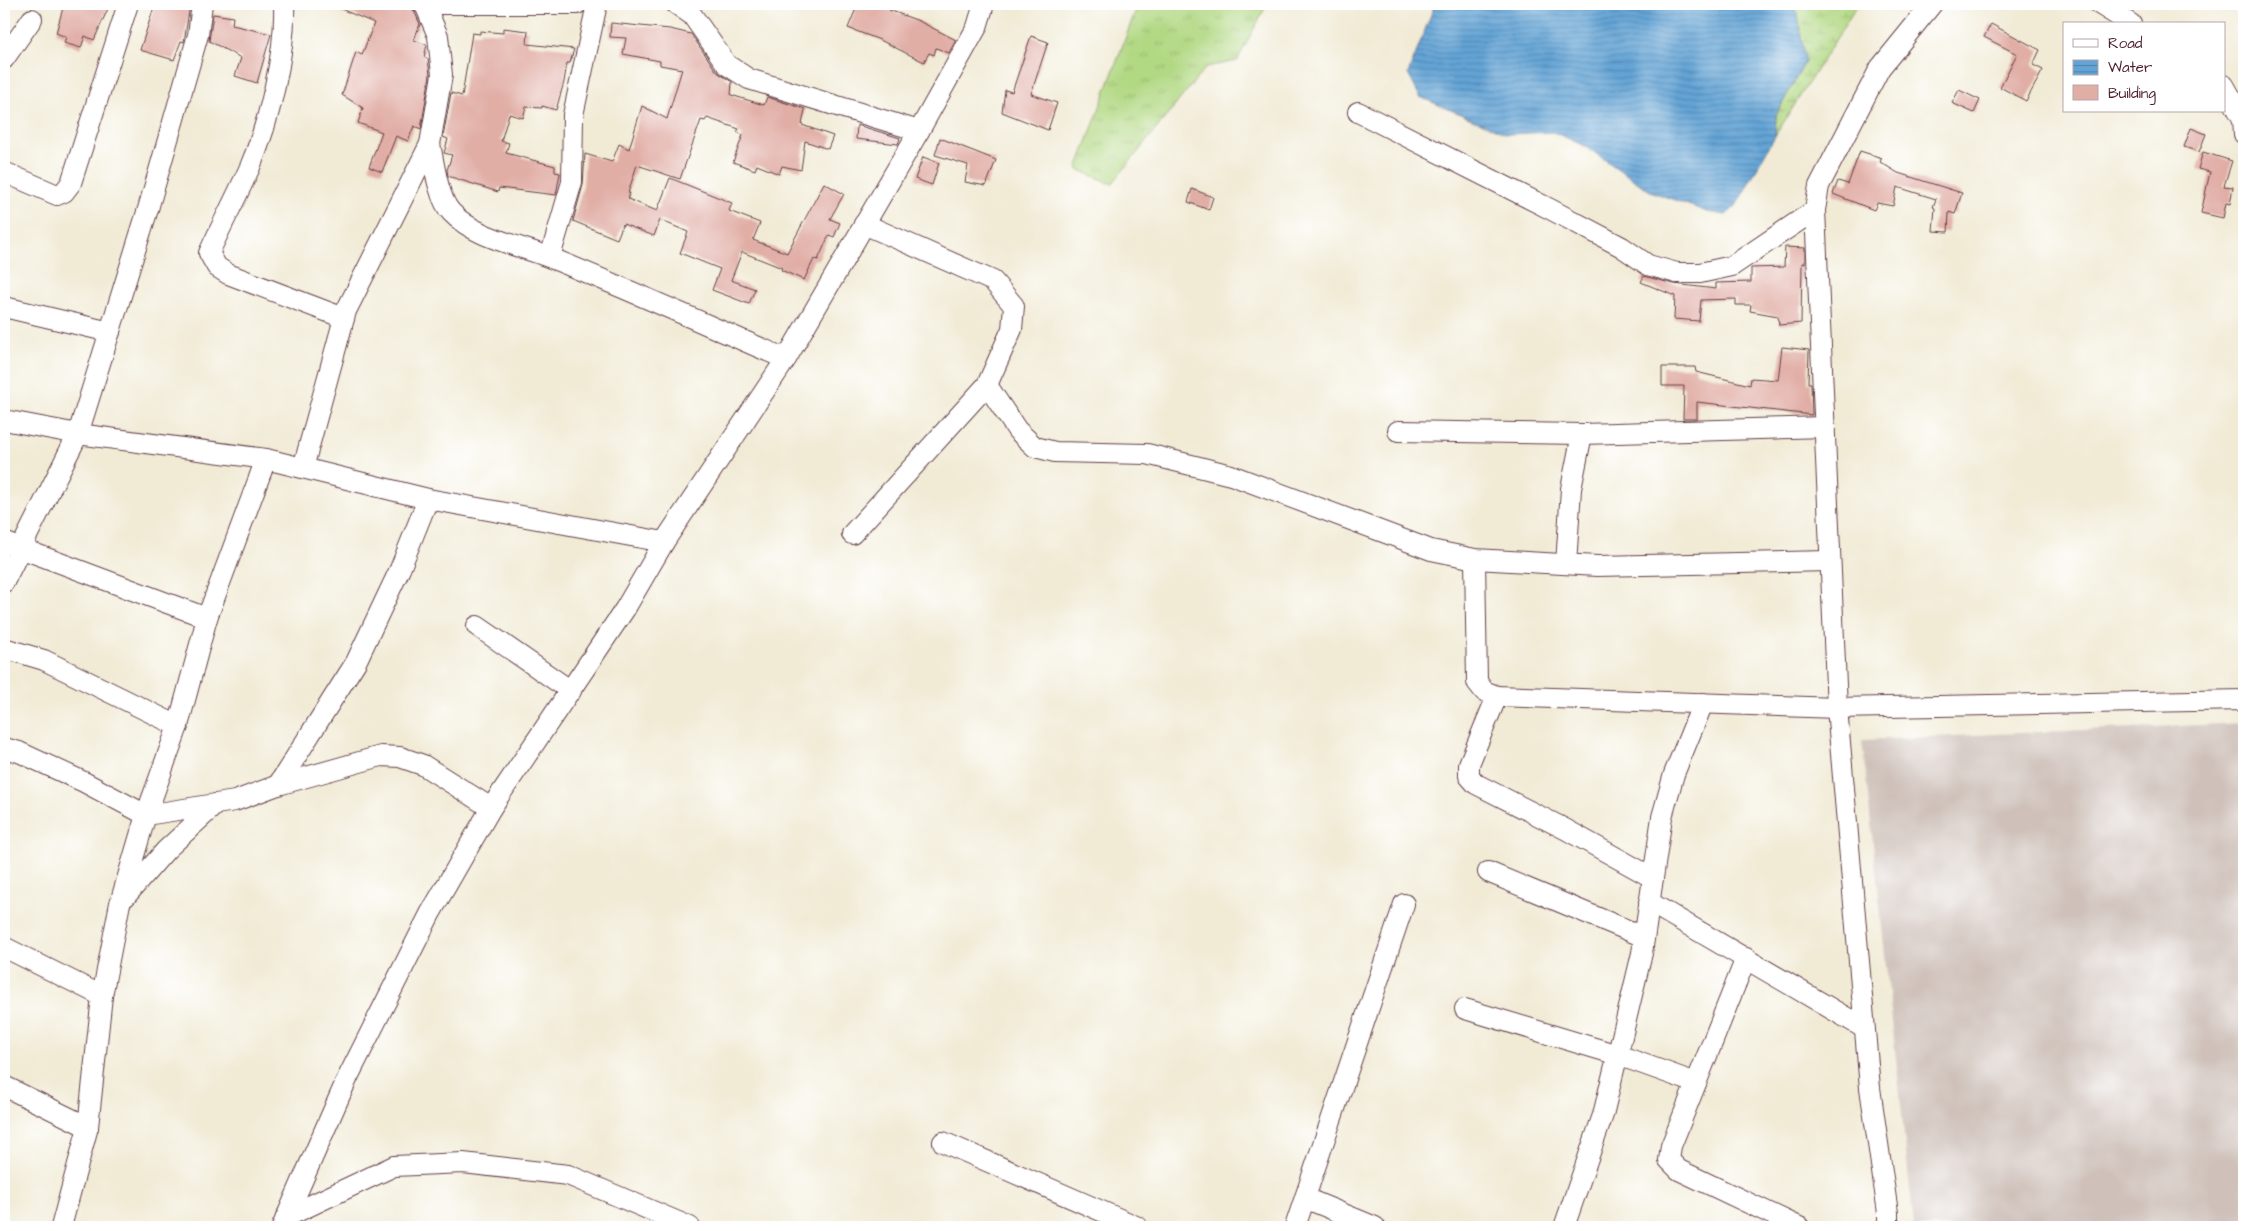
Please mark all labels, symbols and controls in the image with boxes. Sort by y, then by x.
legend [2063,22,2226,112]
text: Road [2108,33,2143,54]
text: Water [2108,57,2152,78]
text: Building [2108,83,2156,105]

